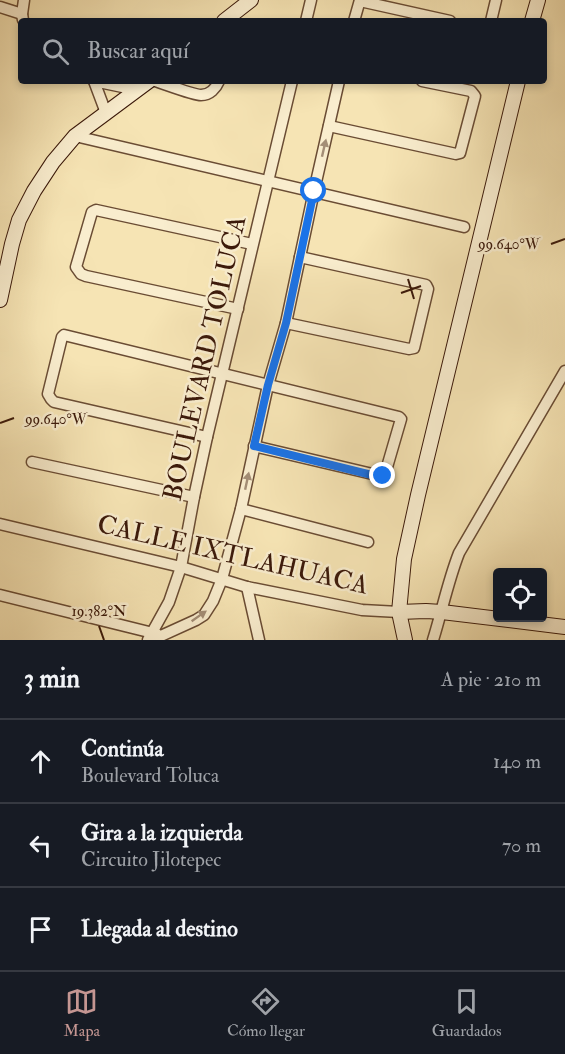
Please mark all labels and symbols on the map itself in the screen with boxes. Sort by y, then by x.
one-way arrow [319,139,329,158]
route start [300,177,326,203]
street label: BOULEVARD TOLUCA [157,212,254,504]
text: 99.640°W [477,235,541,254]
text: 99.640°W [24,410,88,429]
route end [369,462,395,488]
one-way arrow [242,472,252,491]
street label: CALLE IXTLAHUACA [94,508,372,602]
text: 19.382°N [71,602,127,621]
one-way arrow [191,610,207,622]

